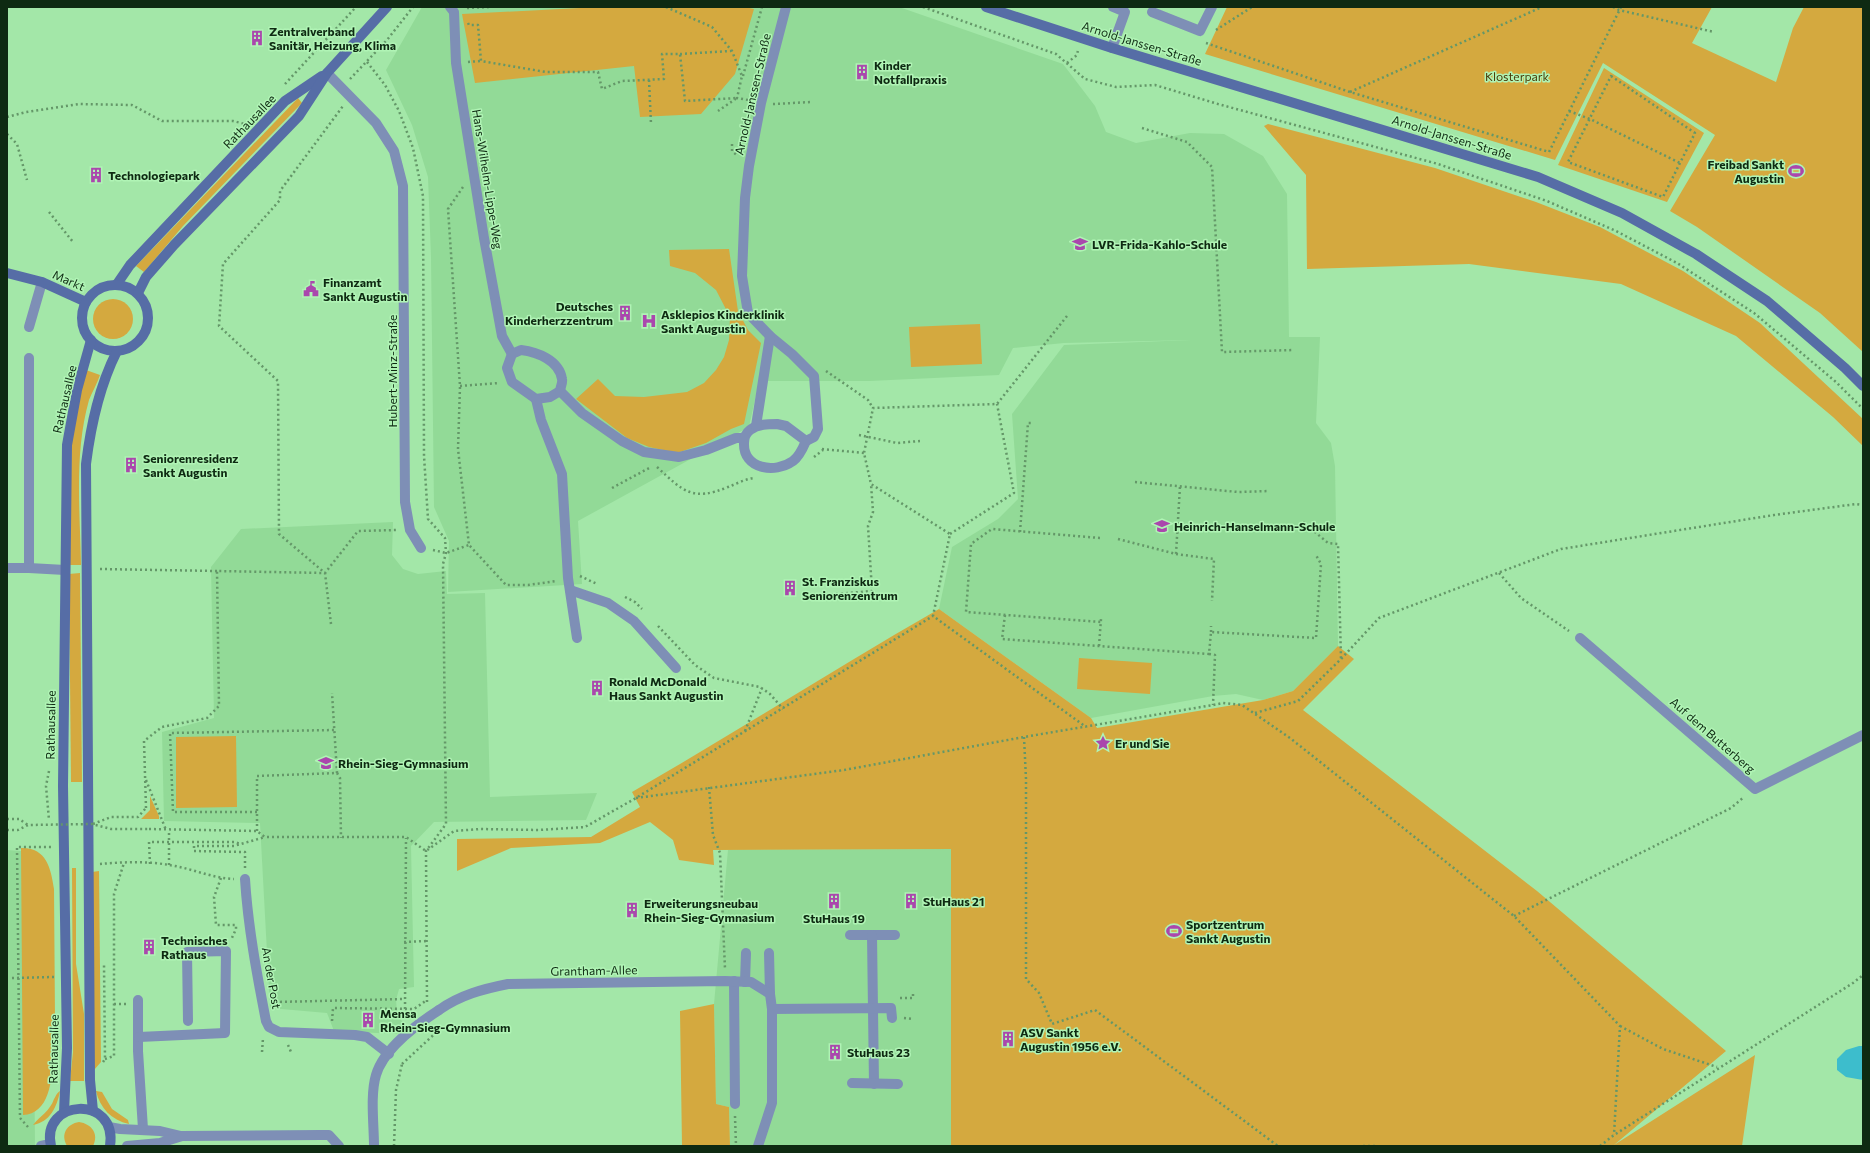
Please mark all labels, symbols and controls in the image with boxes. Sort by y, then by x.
street label: Arnold-Janssen-Straße [1080,18,1204,69]
place label: Zentralverband Sanitär, Heizung, Klima [269,24,396,52]
building icon: Zentralverband Sanitär, Heizung, Klima [248,29,266,47]
street label: Arnold-Janssen-Straße [731,32,774,156]
place label: Kinder Notfallpraxis [874,58,947,86]
building icon: Kinder Notfallpraxis [853,63,871,81]
park label: Klosterpark [1485,69,1550,83]
street label: Rathausallee [220,91,278,151]
street label: Hans-Wilhelm-Lippe-Weg [470,108,506,250]
street label: Arnold-Janssen-Straße [1390,112,1514,163]
place label: Freibad Sankt Augustin [1708,157,1784,185]
sports icon: Freibad Sankt Augustin [1787,162,1805,180]
building icon: Technologiepark [87,166,105,184]
place label: Technologiepark [108,168,200,182]
school or university icon: LVR-Frida-Kahlo-Schule [1071,235,1089,253]
place label: LVR-Frida-Kahlo-Schule [1092,237,1227,251]
street label: Markt [51,267,87,293]
place label: Finanzamt Sankt Augustin [323,275,407,303]
public building icon: Finanzamt Sankt Augustin [302,280,320,298]
place label: Deutsches Kinderherzzentrum [505,299,613,327]
building icon: Deutsches Kinderherzzentrum [616,304,634,322]
place label: Asklepios Kinderklinik Sankt Augustin [661,307,785,335]
hospital icon: Asklepios Kinderklinik Sankt Augustin [640,312,658,330]
street label: Hubert-Minz-Straße [385,315,399,427]
street label: Rathausallee [49,364,79,434]
place label: Seniorenresidenz Sankt Augustin [143,451,239,479]
building icon: Seniorenresidenz Sankt Augustin [122,456,140,474]
school or university icon: Heinrich-Hanselmann-Schule [1153,517,1171,535]
place label: Heinrich-Hanselmann-Schule [1174,519,1335,533]
place label: St. Franziskus Seniorenzentrum [802,574,898,602]
building icon: St. Franziskus Seniorenzentrum [781,579,799,597]
place label: Ronald McDonald Haus Sankt Augustin [609,674,723,702]
building icon: Ronald McDonald Haus Sankt Augustin [588,679,606,697]
street label: Rathausallee [42,690,58,760]
street label: Auf dem Butterberg [1668,694,1759,776]
place icon: Er und Sie [1094,734,1112,752]
place label: Er und Sie [1115,736,1169,750]
school or university icon: Rhein-Sieg-Gymnasium [317,754,335,772]
place label: Rhein-Sieg-Gymnasium [338,756,468,770]
building icon: StuHaus 19 [825,892,843,910]
building icon: StuHaus 21 [902,892,920,910]
place label: StuHaus 21 [923,894,984,908]
place label: Erweiterungsneubau Rhein-Sieg-Gymnasium [644,896,774,924]
building icon: Erweiterungsneubau Rhein-Sieg-Gymnasium [623,901,641,919]
place label: StuHaus 19 [803,911,865,925]
place label: Sportzentrum Sankt Augustin [1186,917,1270,945]
sports icon: Sportzentrum Sankt Augustin [1165,922,1183,940]
place label: Technisches Rathaus [161,933,228,961]
building icon: Technisches Rathaus [140,938,158,956]
street label: An der Post [260,946,284,1010]
street label: Grantham-Allee [550,962,638,978]
place label: Mensa Rhein-Sieg-Gymnasium [380,1006,510,1034]
building icon: Mensa Rhein-Sieg-Gymnasium [359,1011,377,1029]
street label: Rathausallee [45,1014,61,1084]
place label: ASV Sankt Augustin 1956 e.V. [1020,1025,1121,1053]
building icon: ASV Sankt Augustin 1956 e.V. [999,1030,1017,1048]
building icon: StuHaus 23 [826,1043,844,1061]
place label: StuHaus 23 [847,1045,910,1059]

